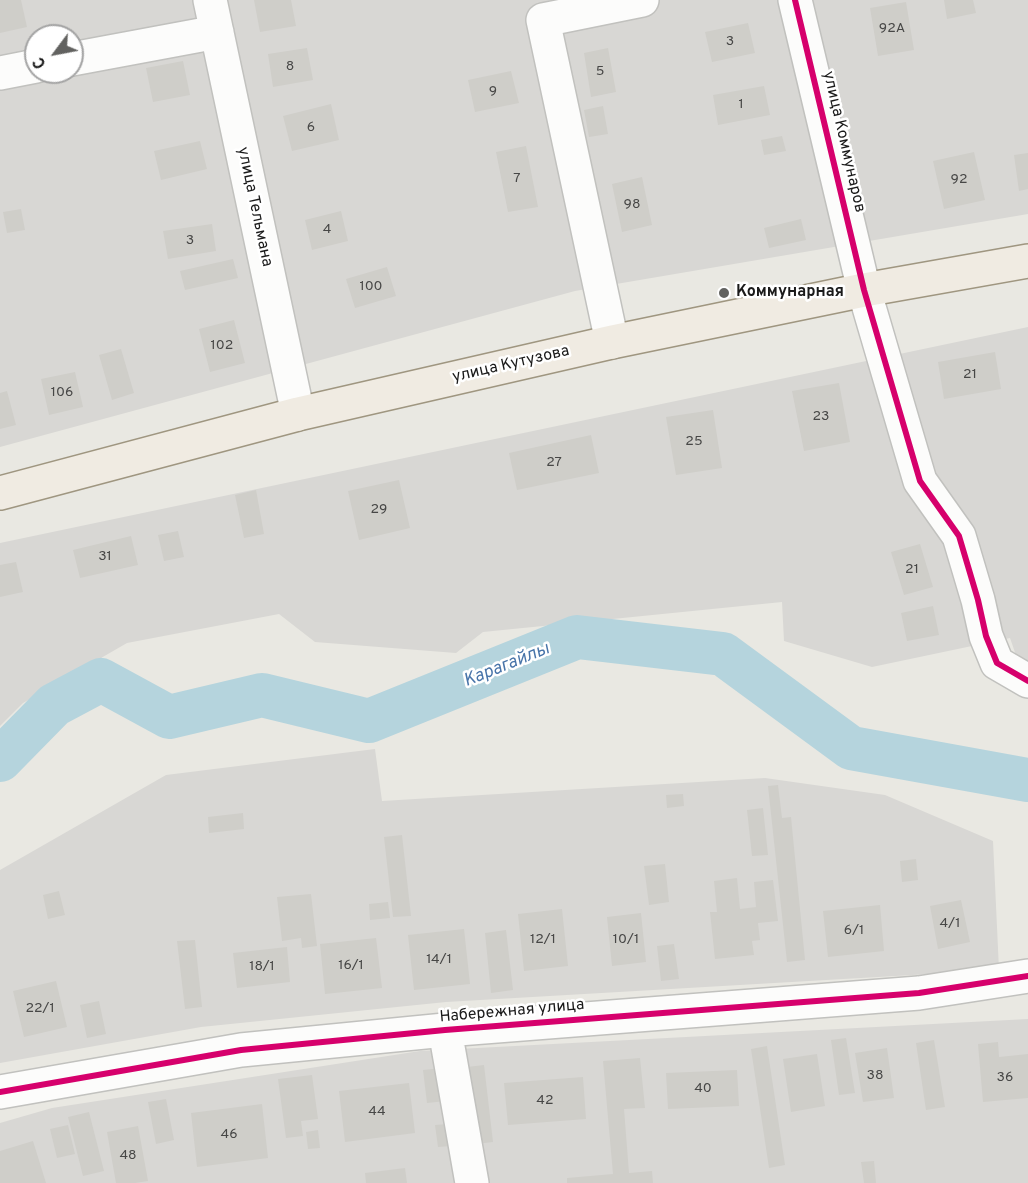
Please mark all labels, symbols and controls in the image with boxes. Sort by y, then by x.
house number: 92А [879,21,905,37]
north arrow [24,24,84,84]
house number: 3 [726,34,734,50]
text: С [29,53,52,72]
house number: 8 [286,59,294,75]
house number: 5 [596,64,604,80]
street label: улица Коммунаров [817,69,869,215]
house number: 9 [489,84,497,100]
house number: 1 [738,97,744,113]
house number: 6 [307,120,315,136]
street label: улица Тельмана [232,145,276,269]
house number: 7 [513,171,521,187]
house number: 92 [951,172,967,188]
house number: 98 [624,197,640,213]
house number: 4 [323,222,331,238]
house number: 3 [186,233,194,249]
house number: 100 [359,279,383,295]
place label: Коммунарная [736,283,844,303]
marker: Коммунарная [717,286,731,300]
house number: 102 [211,338,233,354]
street label: улица Кутузова [451,342,571,388]
house number: 21 [963,367,977,383]
house number: 106 [51,385,73,401]
house number: 23 [813,409,829,425]
house number: 25 [685,434,703,450]
house number: 27 [546,455,562,471]
house number: 29 [371,502,387,518]
house number: 31 [98,549,112,565]
house number: 21 [905,562,919,578]
water label: Карагайлы [461,639,553,693]
house number: 4/1 [940,916,960,932]
house number: 6/1 [844,923,864,939]
house number: 12/1 [530,932,556,948]
house number: 10/1 [613,932,639,948]
house number: 14/1 [426,952,452,968]
house number: 16/1 [338,958,364,974]
house number: 18/1 [249,959,275,975]
street label: Набережная улица [439,996,585,1028]
house number: 22/1 [25,1001,55,1017]
house number: 38 [867,1068,883,1084]
house number: 36 [997,1070,1013,1086]
house number: 40 [694,1081,712,1097]
house number: 42 [536,1093,554,1109]
house number: 44 [368,1104,386,1120]
house number: 46 [220,1127,238,1143]
house number: 48 [119,1148,137,1164]

